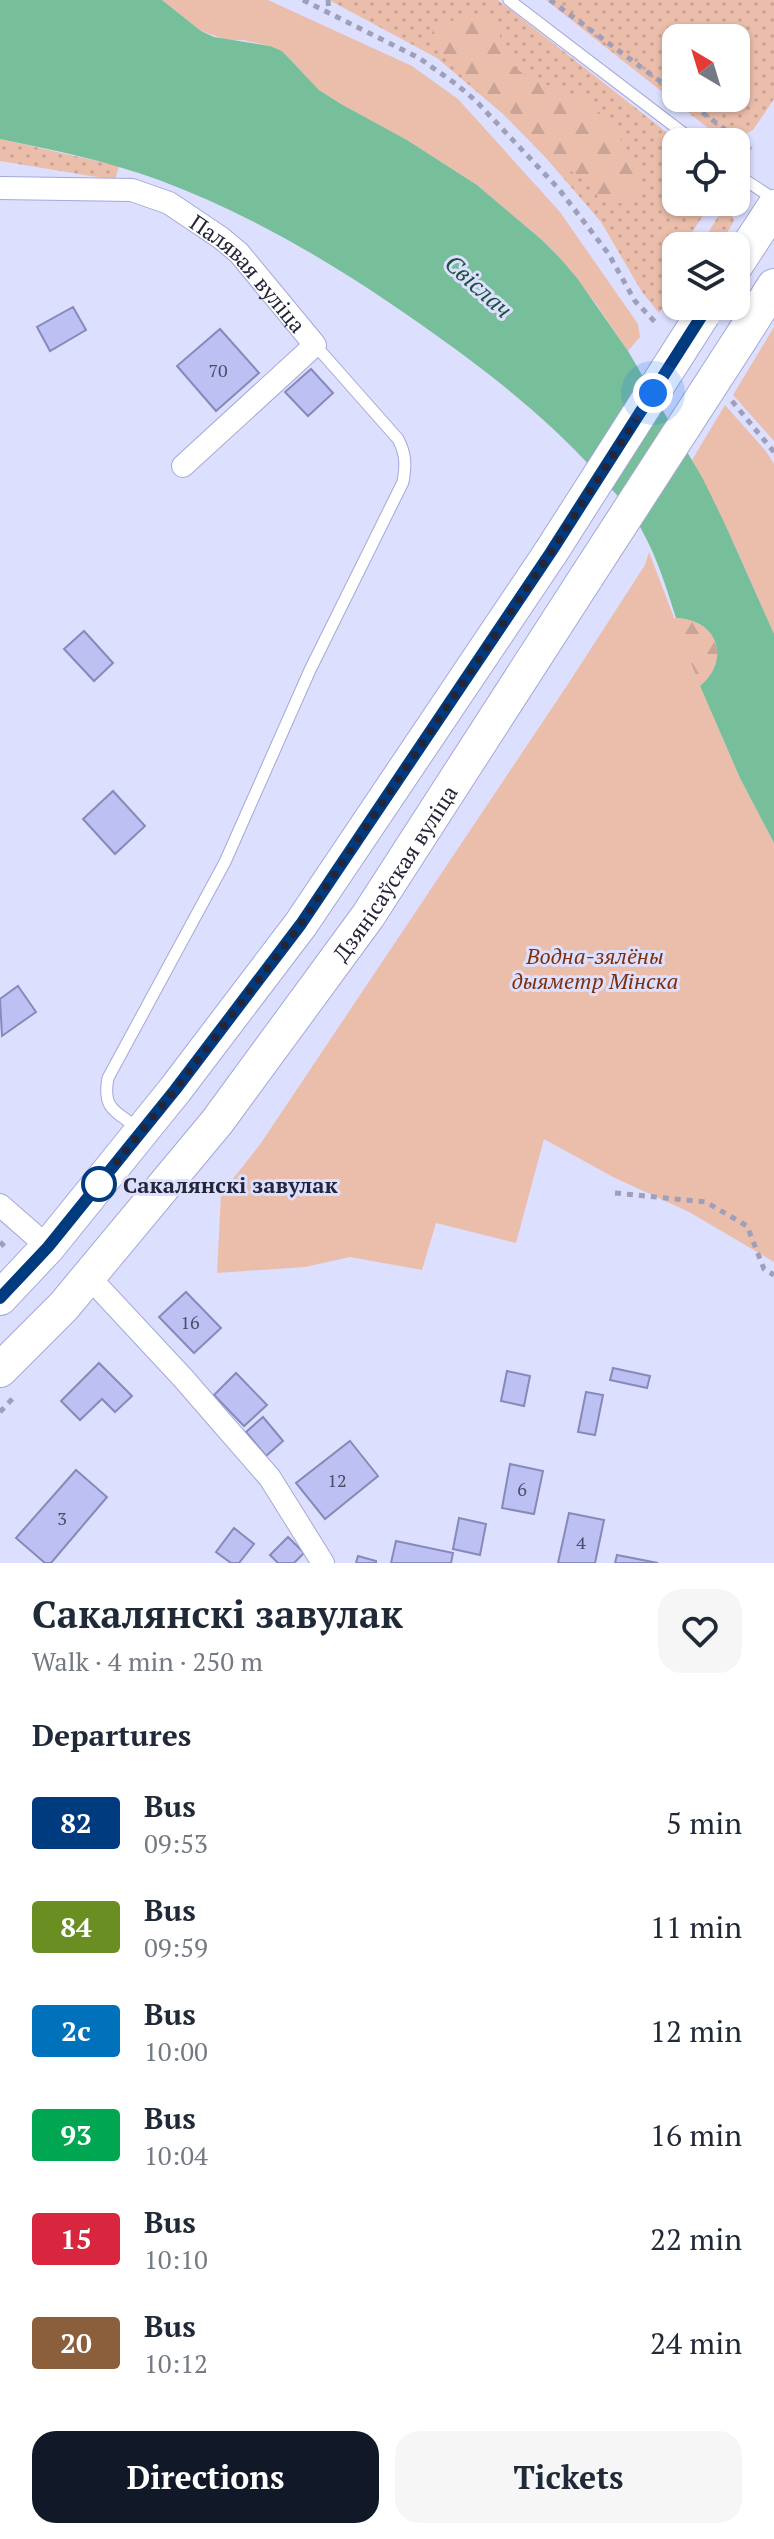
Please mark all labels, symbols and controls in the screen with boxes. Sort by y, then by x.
north arrow [662,24,750,112]
map controls [662,24,750,320]
button: locate [662,128,750,216]
street label: Палявая вуліца [185,207,313,338]
button: layers [662,232,750,320]
water label: Свіслач [438,247,520,325]
house number: 70 [208,358,228,382]
your location [633,373,673,413]
street label: Дзянісаўская вуліца [326,779,463,966]
park label: Водна-зялёны дыяметр Мінска [512,941,678,995]
marker: Сакалянскі завулак [82,1167,116,1201]
place label: Сакалянскі завулак [123,1170,339,1199]
house number: 16 [180,1310,200,1334]
house number: 12 [327,1468,347,1492]
house number: 6 [517,1477,527,1501]
house number: 3 [57,1506,67,1530]
house number: 4 [576,1530,586,1554]
text: Сакалянскі завулак [32,1589,403,1639]
button: heart [658,1589,742,1673]
text: Walk · 4 min · 250 m [32,1644,263,1678]
text: Departures [32,1715,191,1755]
text: Bus [144,1786,196,1826]
text: 5 min [666,1803,742,1843]
text: 82 [60,1804,92,1841]
text: 09:53 [144,1826,208,1860]
text: Bus [144,1890,196,1930]
text: 11 min [650,1907,742,1947]
text: 84 [60,1908,92,1945]
text: 09:59 [144,1930,208,1964]
text: Bus [144,1994,196,2034]
text: 12 min [650,2011,742,2051]
text: 2с [61,2012,91,2049]
text: 10:00 [144,2034,208,2068]
text: Bus [144,2098,196,2138]
text: 16 min [650,2115,742,2155]
text: 93 [60,2116,92,2153]
text: 10:04 [144,2138,208,2172]
text: Bus [144,2202,196,2242]
text: 22 min [650,2219,742,2259]
text: 15 [60,2220,92,2257]
text: 10:10 [144,2242,208,2276]
text: Bus [144,2306,196,2346]
text: 24 min [650,2323,742,2363]
text: 20 [60,2324,92,2361]
text: 10:12 [144,2346,208,2380]
button: Directions [32,2431,379,2523]
button: Tickets [395,2431,742,2523]

